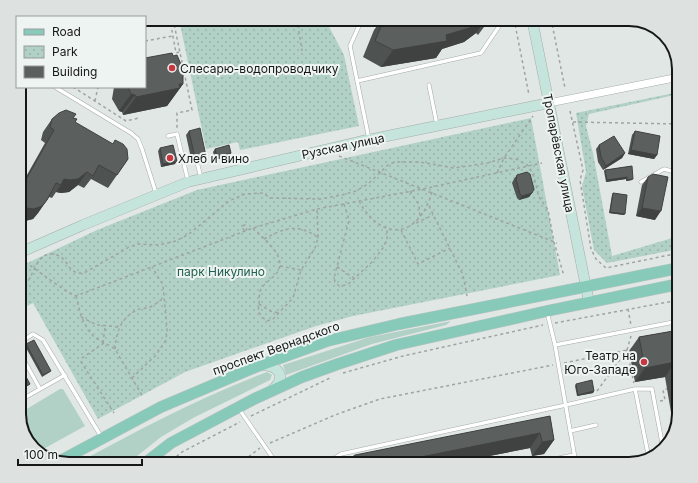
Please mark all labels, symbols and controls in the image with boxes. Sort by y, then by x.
legend [16,16,146,88]
text: Road [52,24,81,39]
text: Park [52,44,78,59]
place label: Слесарю-водопроводчику [180,61,339,76]
marker: Слесарю-водопроводчику [167,63,177,73]
text: Building [52,64,97,79]
street label: Тропарёвская улица [540,92,578,214]
street label: Рузская улица [300,130,386,162]
place label: Хлеб и вино [178,151,249,166]
marker: Хлеб и вино [165,153,175,163]
park label: парк Никулино [177,264,265,279]
street label: проспект Вернадского [210,318,342,378]
place label: Театр на Юго-Западе [564,348,636,377]
marker: Театр на Юго-Западе [639,357,649,367]
scale bar [18,441,142,467]
text: 100 m [24,447,58,462]

